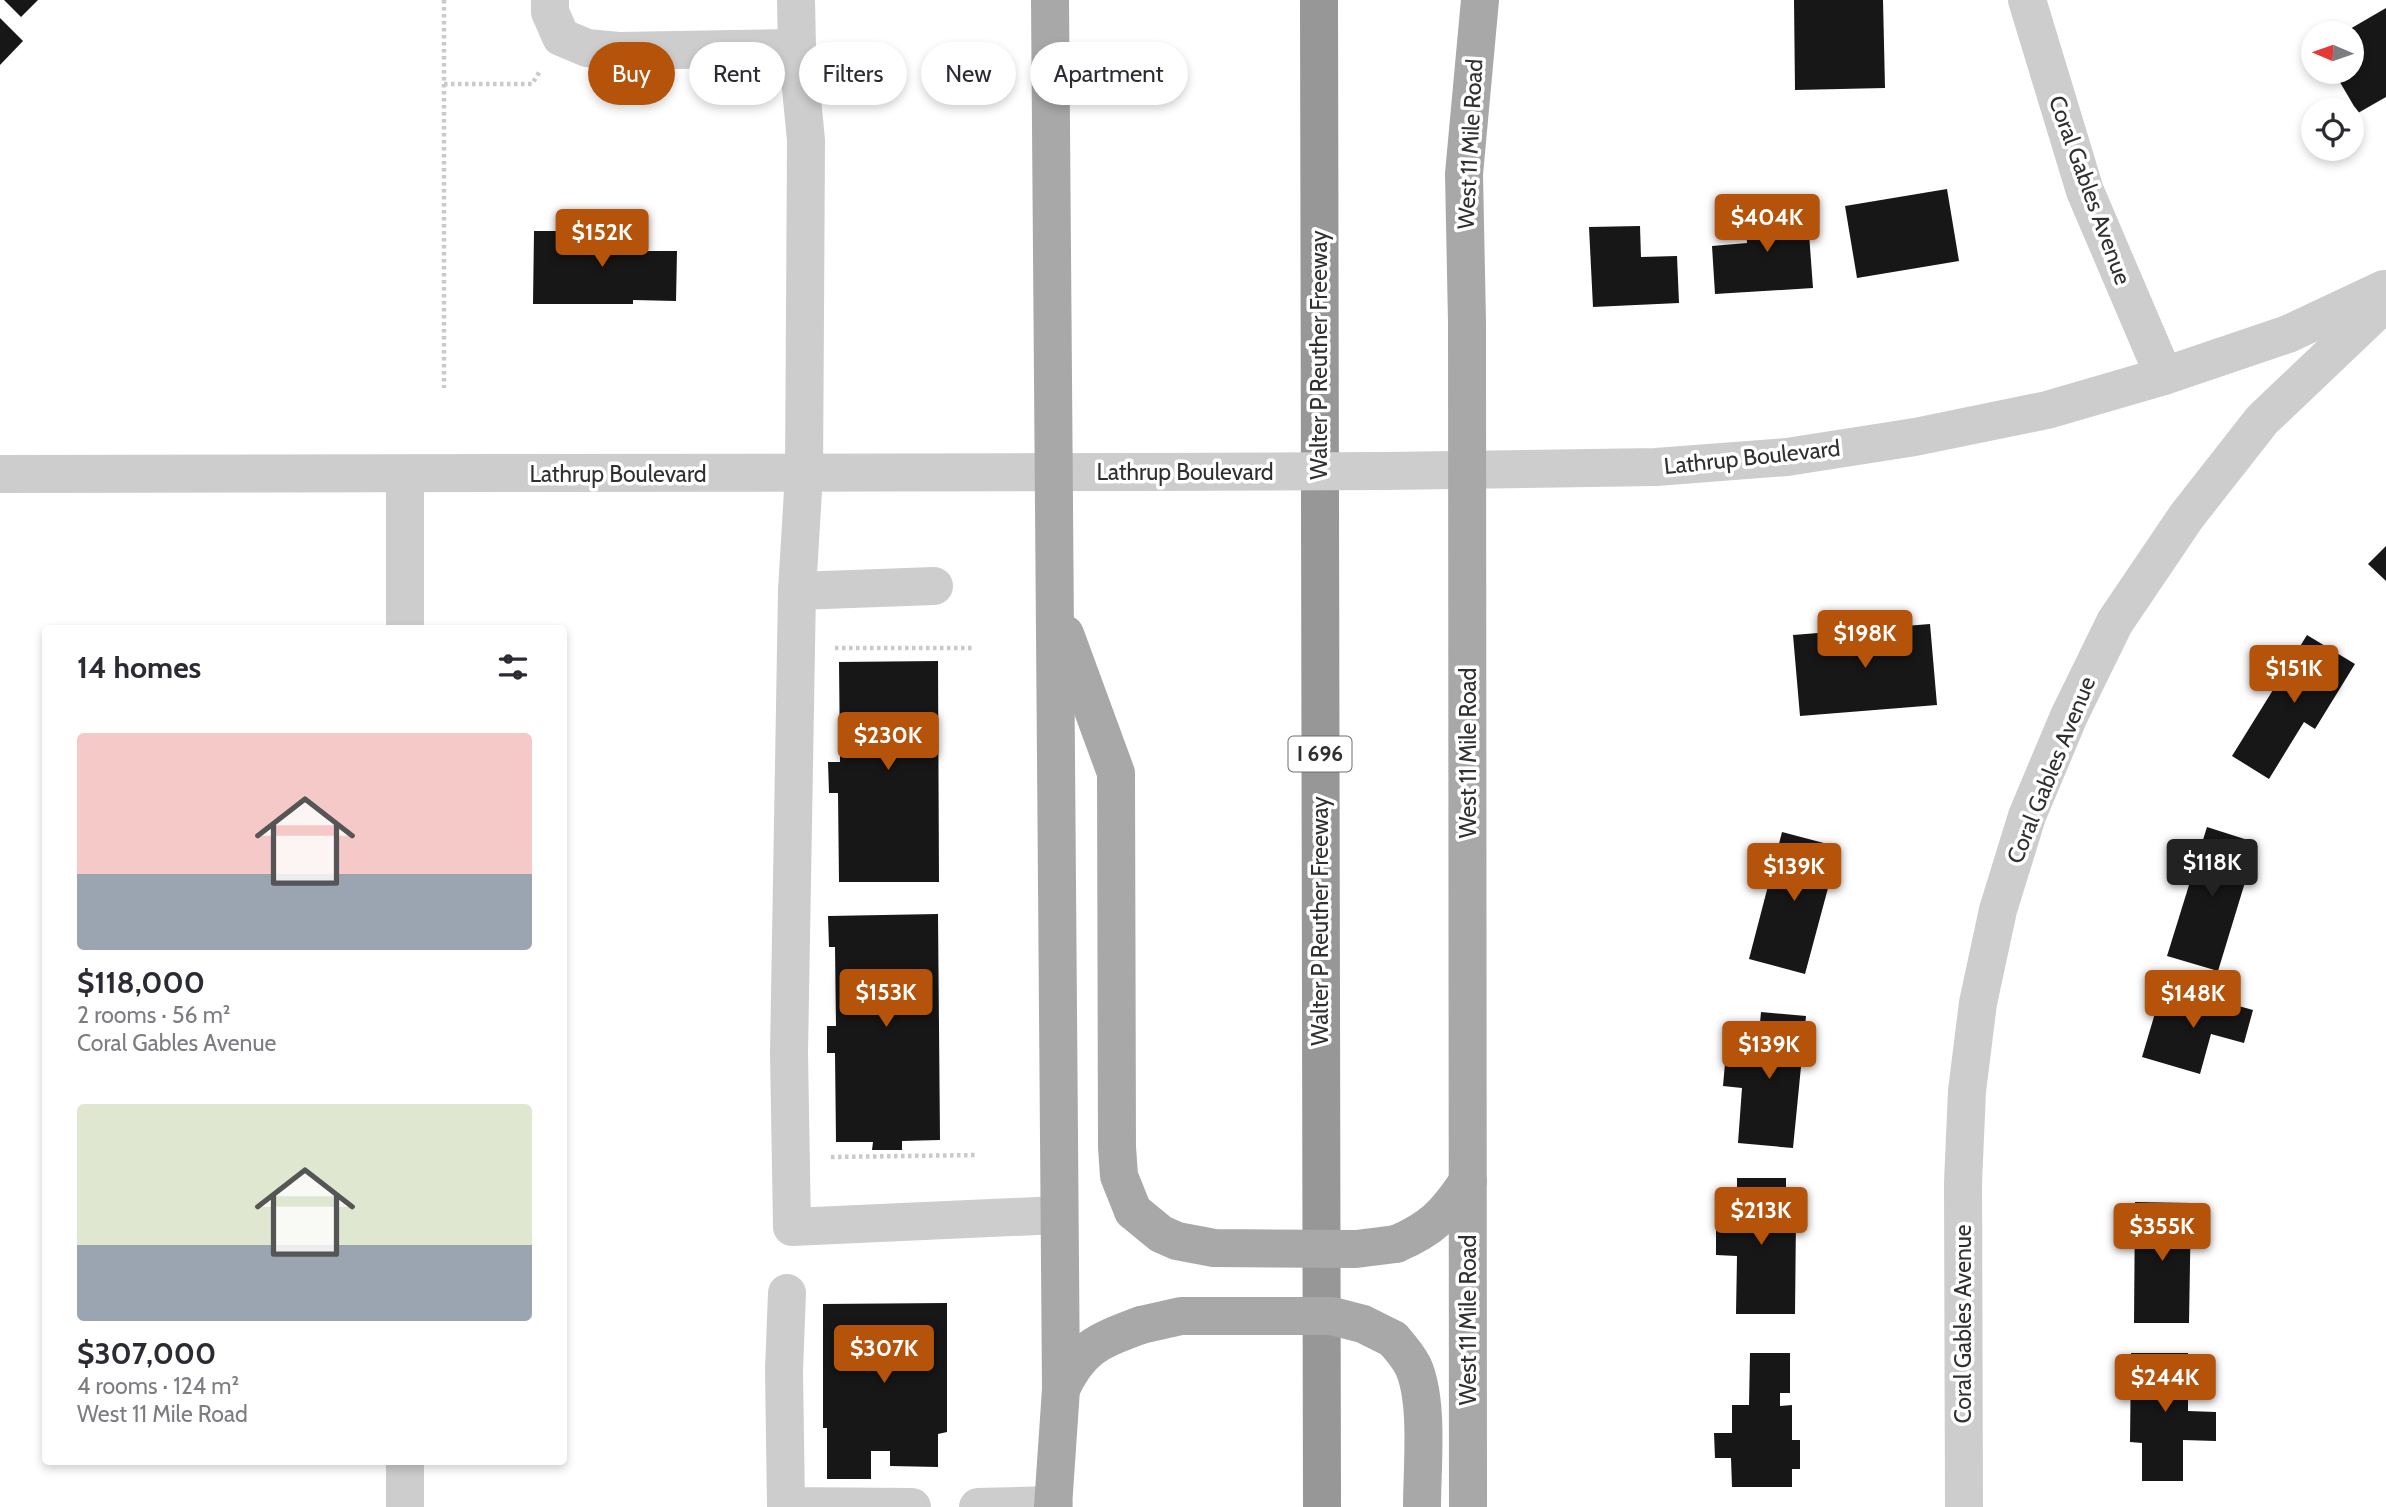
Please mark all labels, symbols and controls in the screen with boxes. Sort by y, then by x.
north arrow [2301,21,2364,84]
map controls [2301,21,2364,161]
chip: Buy [588,42,675,105]
chip: Rent [689,42,785,105]
chip: Filters [799,42,907,105]
chip: New [921,42,1016,105]
chip: Apartment [1030,42,1188,105]
street label: West 11 Mile Road [1452,58,1488,230]
street label: Coral Gables Avenue [2043,92,2137,289]
button: locate [2301,98,2364,161]
pin: $404K [1718,194,1816,254]
text: $404K [1731,203,1803,231]
pin: $152K [553,210,651,269]
text: $152K [572,218,632,246]
street label: Walter P Reuther Freeway [1305,230,1333,480]
street label: Lathrup Boulevard [1662,434,1842,480]
street label: Lathrup Boulevard [1096,458,1274,486]
street label: Lathrup Boulevard [529,460,707,488]
pin: $198K [1816,610,1914,670]
text: $198K [1833,619,1897,647]
pin: $151K [2245,646,2343,705]
icon: filters [494,648,532,686]
text: 14 homes [77,649,201,686]
text: $151K [2265,654,2323,682]
street label: West 11 Mile Road [1454,668,1482,838]
street label: Coral Gables Avenue [2001,672,2101,868]
pin: $230K [839,712,937,772]
text: $230K [854,721,922,749]
road number: I 696 [1288,736,1352,772]
icon: home [242,778,368,904]
street label: Walter P Reuther Freeway [1306,796,1334,1046]
pin: $118K [2163,839,2261,899]
pin: $139K [1745,844,1843,903]
text: $118K [2183,848,2241,876]
text: $139K [1763,852,1825,880]
text: $118,000 [77,964,205,1001]
pin: $153K [837,970,935,1029]
pin: $148K [2144,970,2242,1030]
text: $153K [856,978,917,1006]
text: $148K [2161,979,2225,1007]
text: 2 rooms · 56 m² [77,1001,231,1029]
pin: $139K [1720,1021,1818,1081]
text: Coral Gables Avenue [77,1029,276,1057]
text: $139K [1738,1030,1800,1058]
icon: home [242,1149,368,1275]
pin: $213K [1712,1188,1810,1247]
text: $213K [1731,1196,1791,1224]
pin: $355K [2113,1204,2211,1263]
text: $355K [2130,1212,2194,1240]
street label: Coral Gables Avenue [1949,1224,1977,1424]
street label: West 11 Mile Road [1454,1235,1482,1405]
pin: $307K [835,1326,933,1385]
text: $307K [850,1334,918,1362]
text: $307,000 [77,1335,216,1372]
pin: $244K [2116,1354,2214,1414]
text: $244K [2131,1363,2199,1391]
text: 4 rooms · 124 m² [77,1372,239,1400]
text: West 11 Mile Road [77,1400,248,1428]

